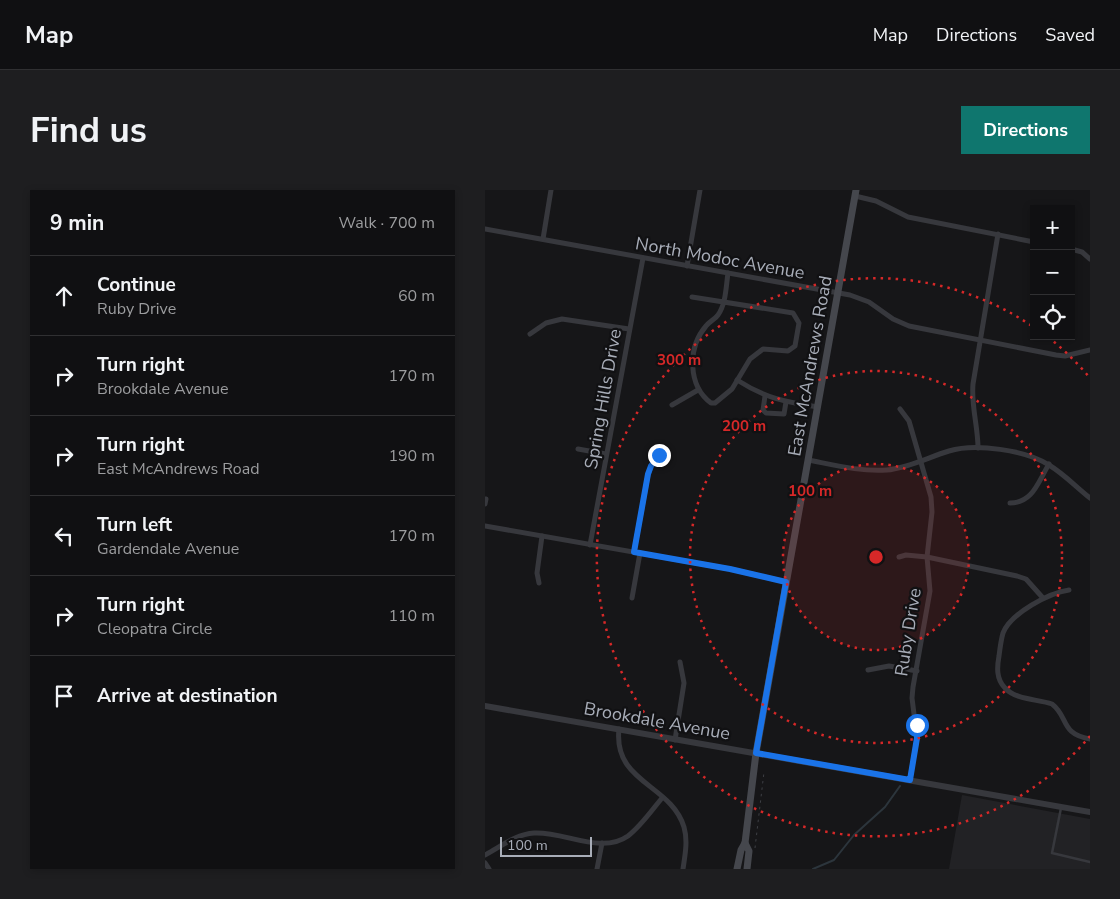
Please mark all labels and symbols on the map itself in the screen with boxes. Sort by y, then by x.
street label: North Modoc Avenue [633,231,807,285]
street label: East McAndrews Road [782,274,838,458]
street label: Spring Hills Drive [579,327,627,471]
text: 300 m [657,350,701,370]
text: 200 m [722,416,766,436]
route end [648,444,671,467]
text: 100 m [788,481,832,501]
centre of rings [867,548,885,566]
street label: Ruby Drive [889,586,927,678]
street label: Brookdale Avenue [582,696,732,746]
route start [906,714,929,737]
scale bar [500,834,593,857]

